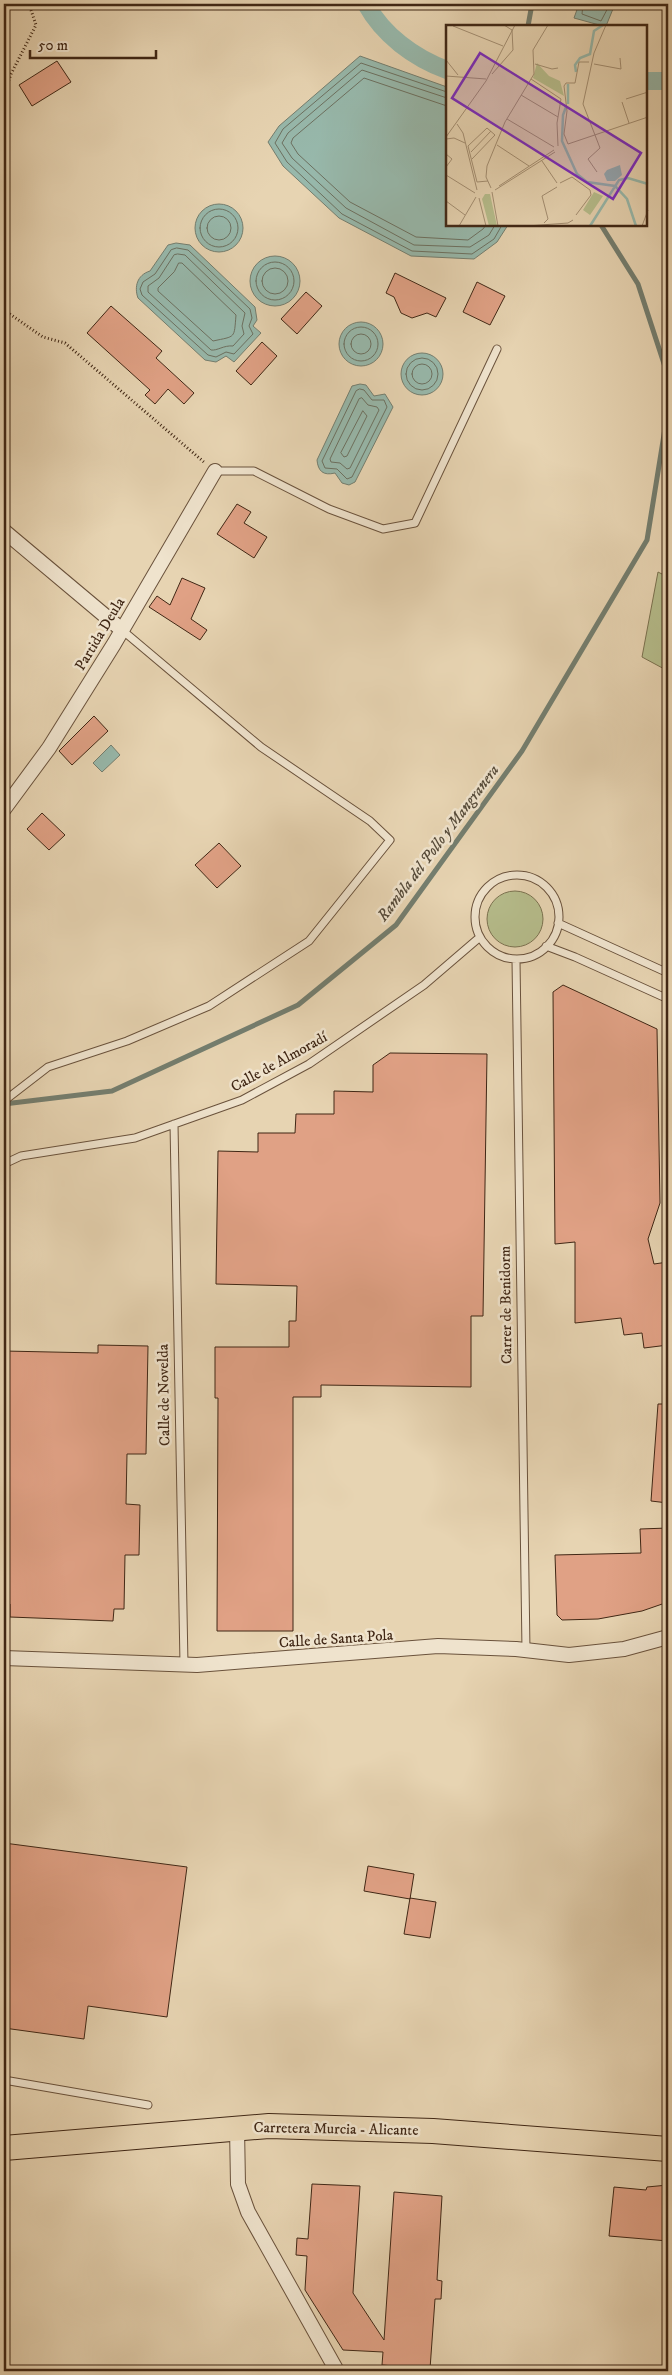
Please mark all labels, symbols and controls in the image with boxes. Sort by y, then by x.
inset map [446,25,647,226]
scale bar [30,28,156,60]
text: 50 m [38,36,68,55]
street label: Partida Deula [71,593,130,674]
water label: Rambla del Pollo y Mangranera [372,761,504,926]
street label: Calle de Almoradí [227,1027,332,1096]
street label: Carrer de Benidorm [495,1246,517,1364]
street label: Calle de Novelda [154,1343,174,1446]
street label: Calle de Santa Pola [278,1625,394,1652]
street label: Carretera Murcia - Alicante [253,2118,419,2140]

